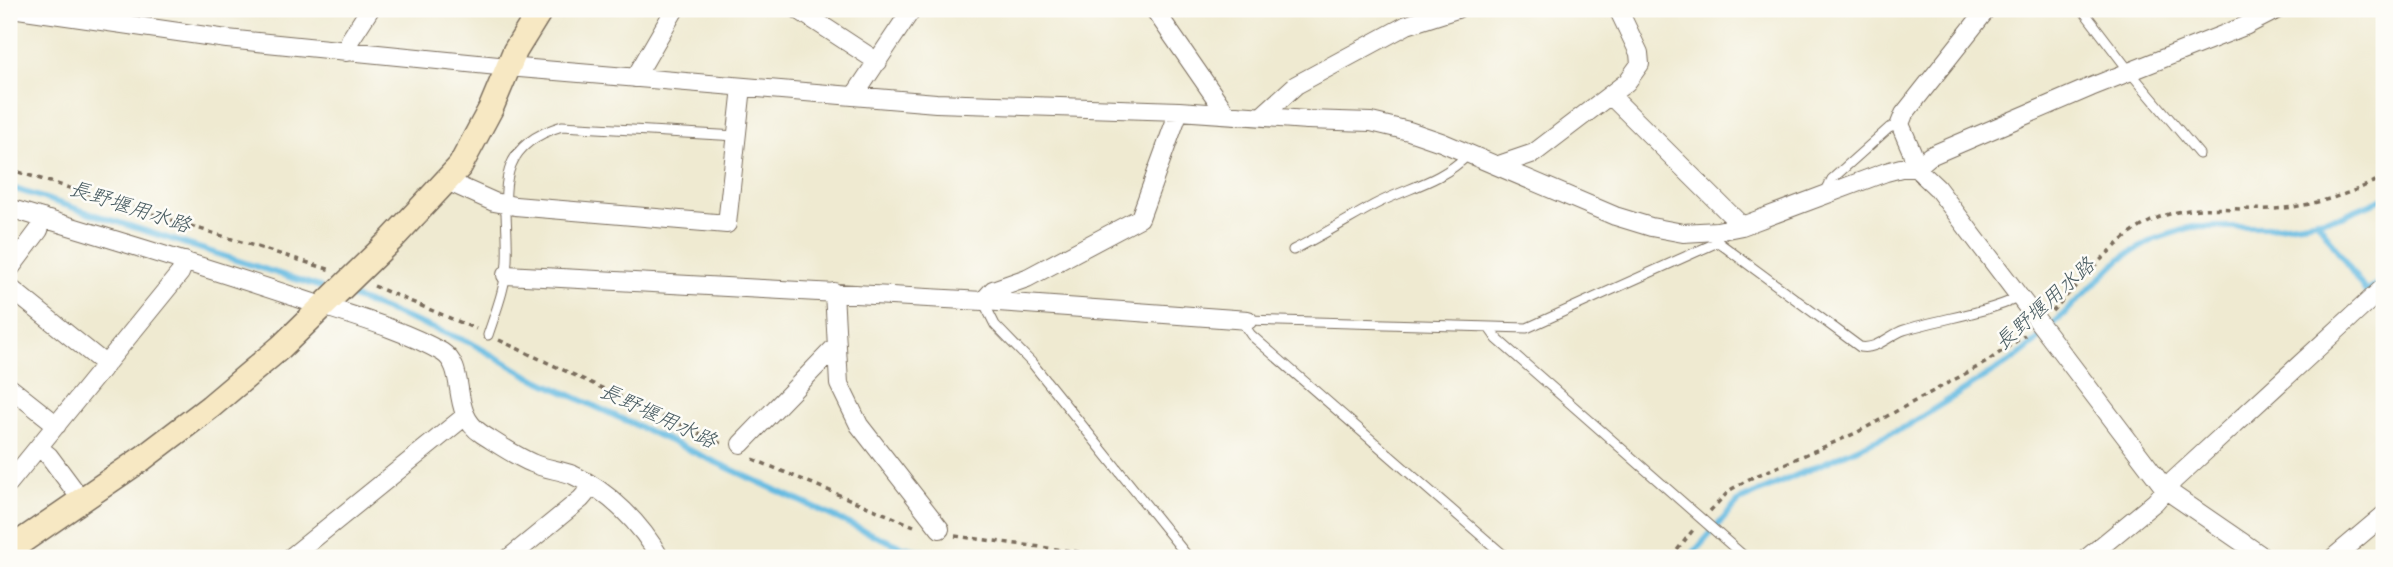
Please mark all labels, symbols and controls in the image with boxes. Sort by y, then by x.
water label: 長野堰用水路 [66,175,195,240]
water label: 長野堰用水路 [1989,251,2102,356]
water label: 長野堰用水路 [595,377,722,455]

